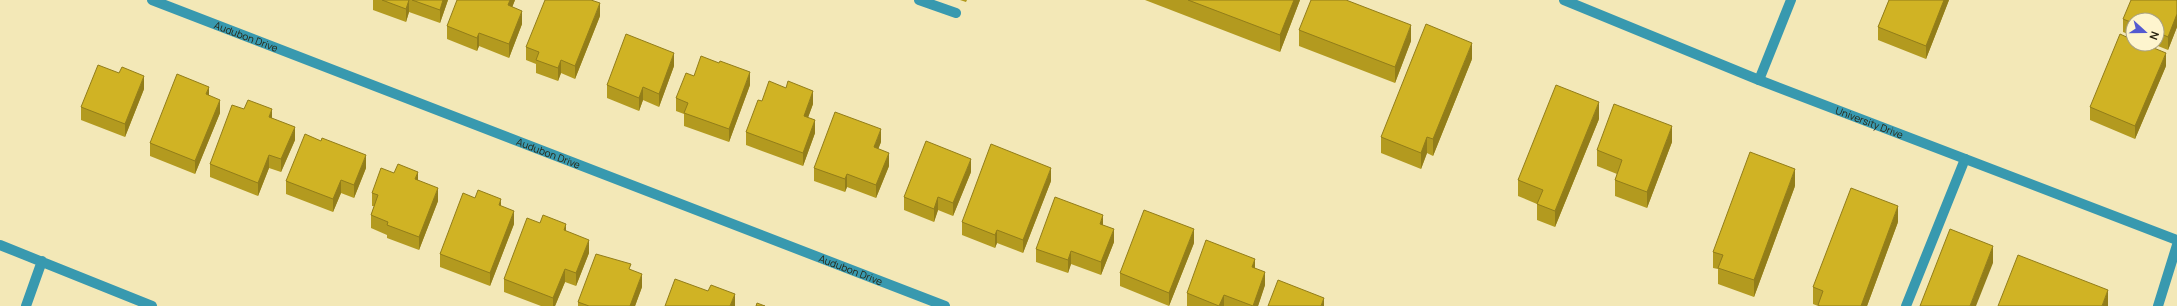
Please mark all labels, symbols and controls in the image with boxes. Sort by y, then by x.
north arrow [2125,12,2165,52]
street label: Audubon Drive [212,18,280,55]
text: N [2146,29,2163,42]
street label: University Drive [1833,103,1906,142]
street label: Audubon Drive [515,134,583,172]
street label: Audubon Drive [817,251,885,288]

